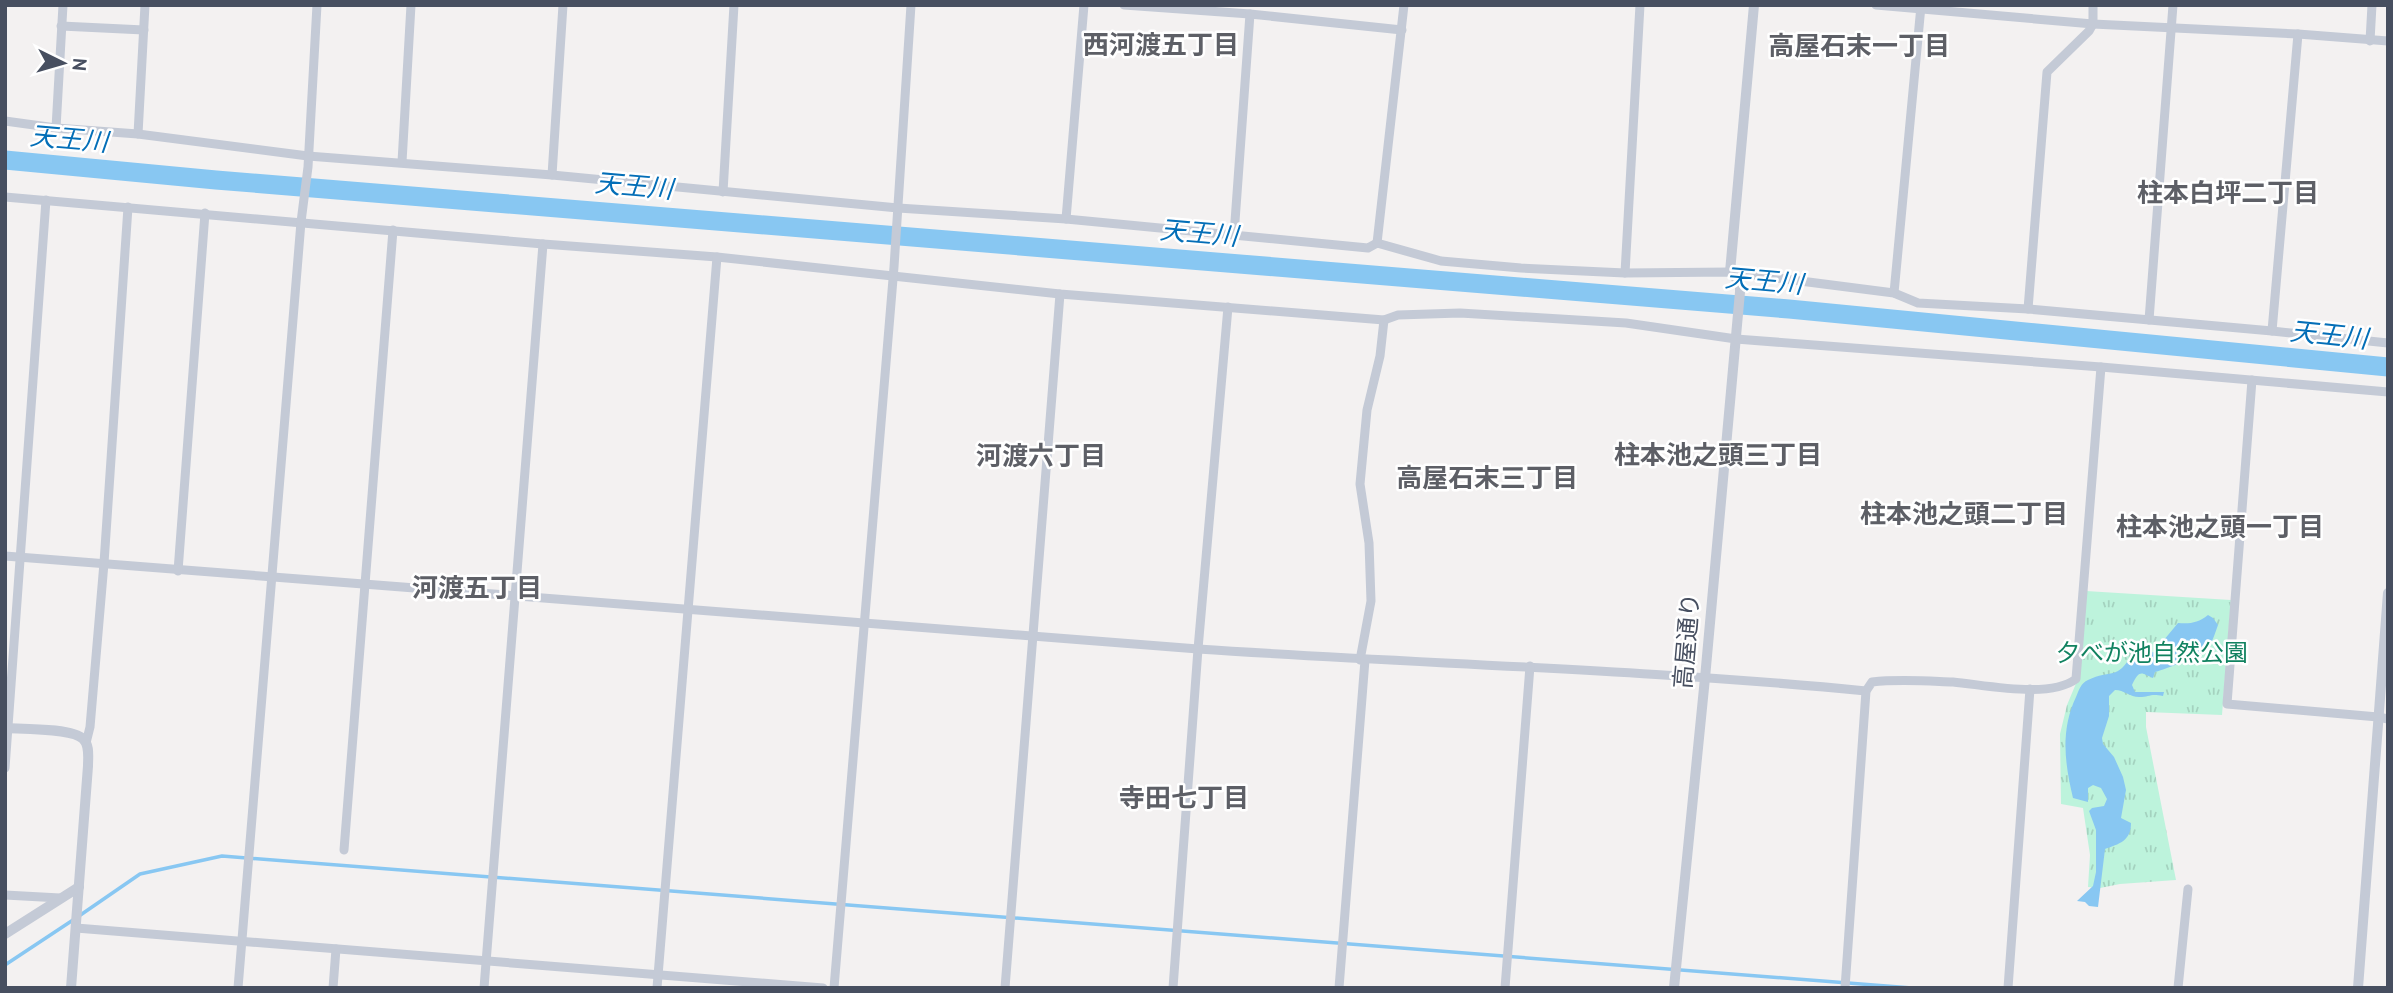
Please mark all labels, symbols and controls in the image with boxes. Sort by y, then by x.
north arrow [28,28,98,98]
district label: 西河渡五丁目 [1083,28,1239,61]
district label: 高屋石末一丁目 [1768,29,1950,62]
text: N [67,57,92,72]
water label: 天王川 [29,119,112,159]
water label: 天王川 [594,166,677,206]
district label: 柱本白坪二丁目 [2137,176,2319,209]
water label: 天王川 [1159,213,1242,253]
water label: 天王川 [1724,261,1807,301]
water label: 天王川 [2289,314,2373,355]
district label: 柱本池之頭三丁目 [1614,438,1822,471]
district label: 河渡六丁目 [976,439,1106,472]
district label: 高屋石末三丁目 [1396,461,1578,494]
district label: 柱本池之頭二丁目 [1860,497,2068,530]
district label: 柱本池之頭一丁目 [2116,510,2324,543]
district label: 河渡五丁目 [412,571,542,604]
street label: 高屋通り [1667,592,1706,690]
park label: 夕べが池自然公園 [2056,637,2248,668]
district label: 寺田七丁目 [1119,781,1249,814]

